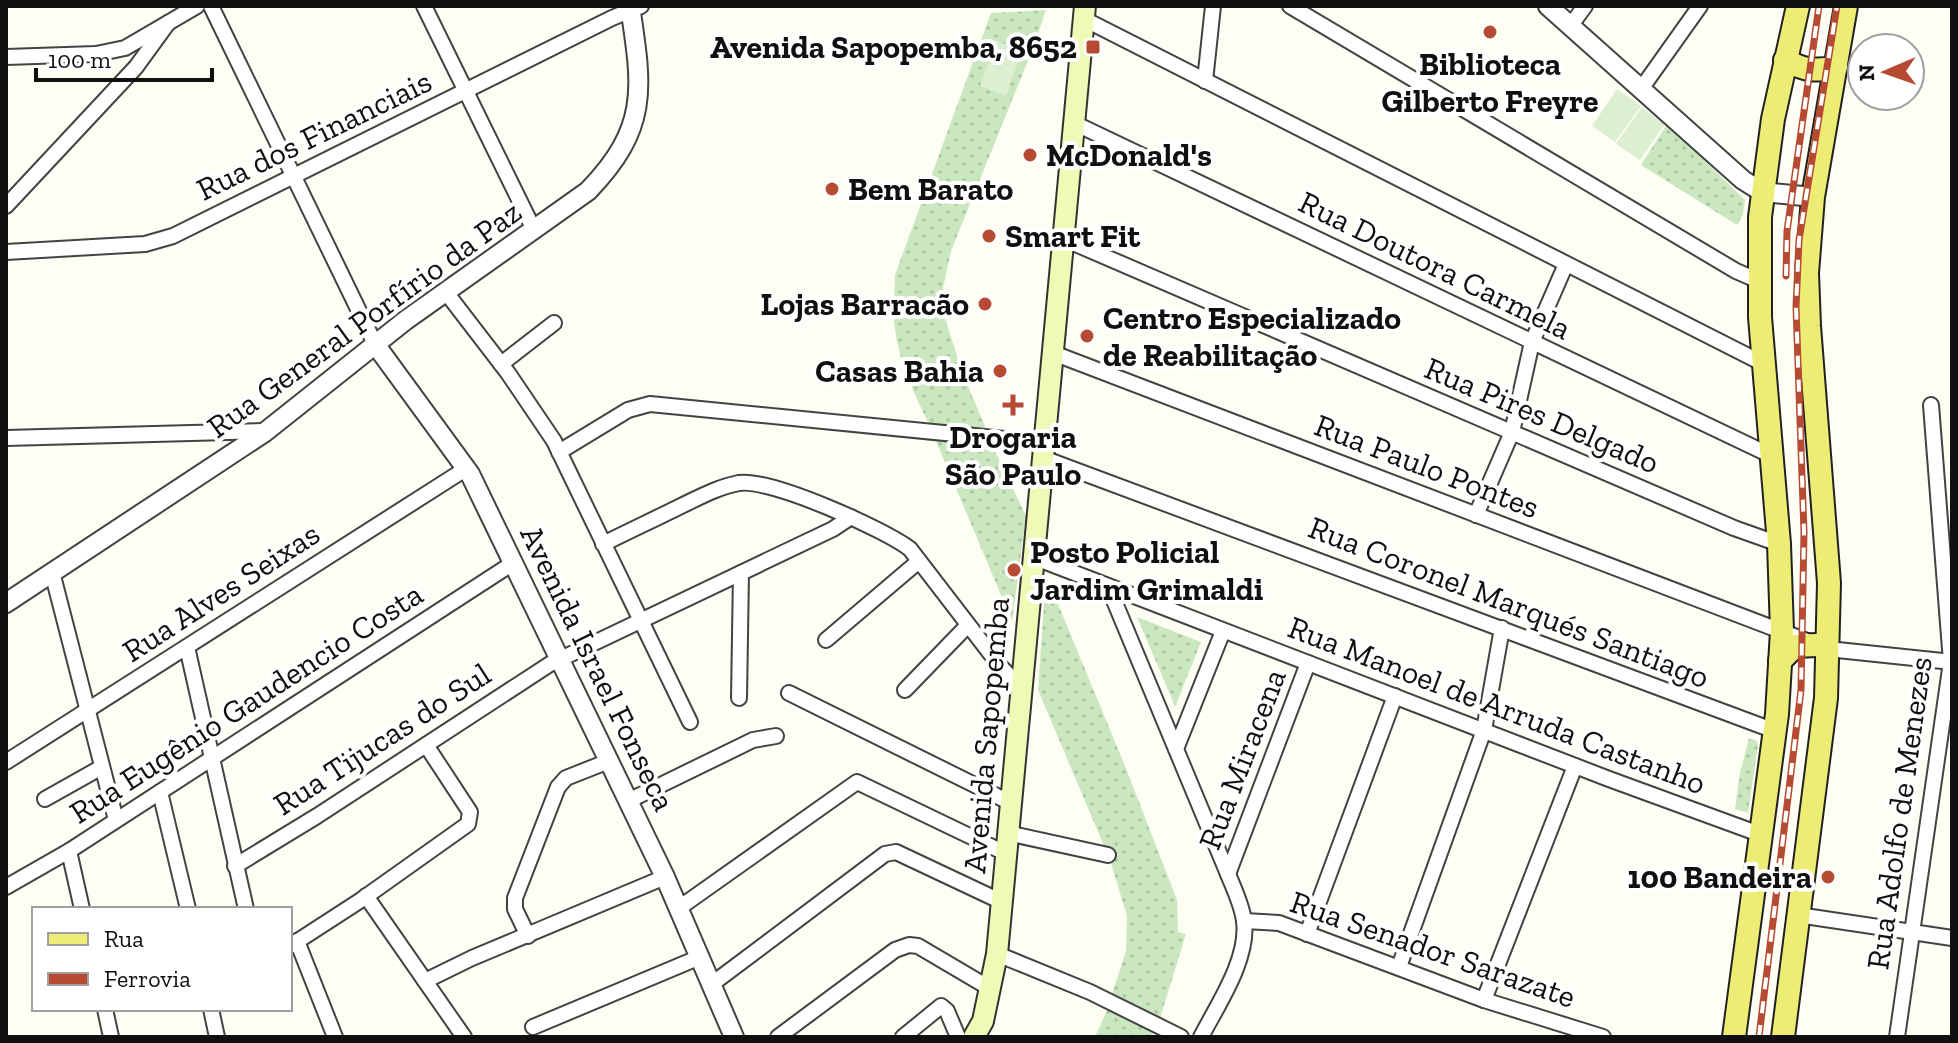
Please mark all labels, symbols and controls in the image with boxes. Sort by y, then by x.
marker: Biblioteca Gilberto Freyre [1481,23,1499,41]
place label: Avenida Sapopemba, 8652 [710,28,1077,66]
scale bar [36,32,212,82]
north arrow [1846,32,1926,112]
marker: Avenida Sapopemba, 8652 [1084,38,1102,56]
text: 100 m [48,45,111,74]
place label: Biblioteca Gilberto Freyre [1382,45,1598,120]
street label: Rua dos Financiais [190,62,438,208]
text: N [1853,64,1880,82]
place label: McDonald's [1046,136,1212,174]
marker: McDonald's [1021,146,1039,164]
place label: Bem Barato [848,170,1014,208]
marker: Bem Barato [823,180,841,198]
street label: Rua Doutora Carmela [1293,183,1577,347]
street label: Rua General Porfírio da Paz [200,192,528,446]
place label: Smart Fit [1005,217,1141,255]
marker: Smart Fit [980,227,998,245]
place label: Lojas Barracão [761,285,969,323]
marker: Lojas Barracão [976,295,994,313]
place label: Centro Especializado de Reabilitação [1103,299,1401,374]
marker: Centro Especializado de Reabilitação [1078,327,1096,345]
street label: Rua Pires Delgado [1419,349,1665,481]
place label: Casas Bahia [815,352,984,390]
marker: Casas Bahia [991,362,1009,380]
marker: Drogaria São Paulo [1004,396,1022,414]
street label: Rua Paulo Pontes [1309,406,1545,526]
place label: Drogaria São Paulo [945,418,1081,493]
street label: Rua Coronel Marqués Santiago [1303,508,1715,696]
street label: Rua Alves Seixas [115,514,327,670]
street label: Avenida Israel Fonseca [512,519,684,817]
place label: Posto Policial Jardim Grimaldi [1030,533,1263,608]
marker: Posto Policial Jardim Grimaldi [1005,561,1023,579]
street label: Rua Eugênio Gaudencio Costa [62,575,430,831]
street label: Avenida Sapopemba [955,595,1017,875]
street label: Rua Manoel de Arruda Castanho [1283,608,1711,802]
street label: Rua Adolfo de Menezes [1858,654,1940,972]
street label: Rua Tijucas do Sul [266,655,498,823]
street label: Rua Miracena [1190,663,1294,855]
place label: 100 Bandeira [1628,858,1812,896]
marker: 100 Bandeira [1819,868,1837,886]
street label: Rua Senador Sarazate [1285,882,1581,1016]
legend [32,907,292,1011]
text: Rua [104,924,144,953]
text: Ferrovia [104,964,191,993]

